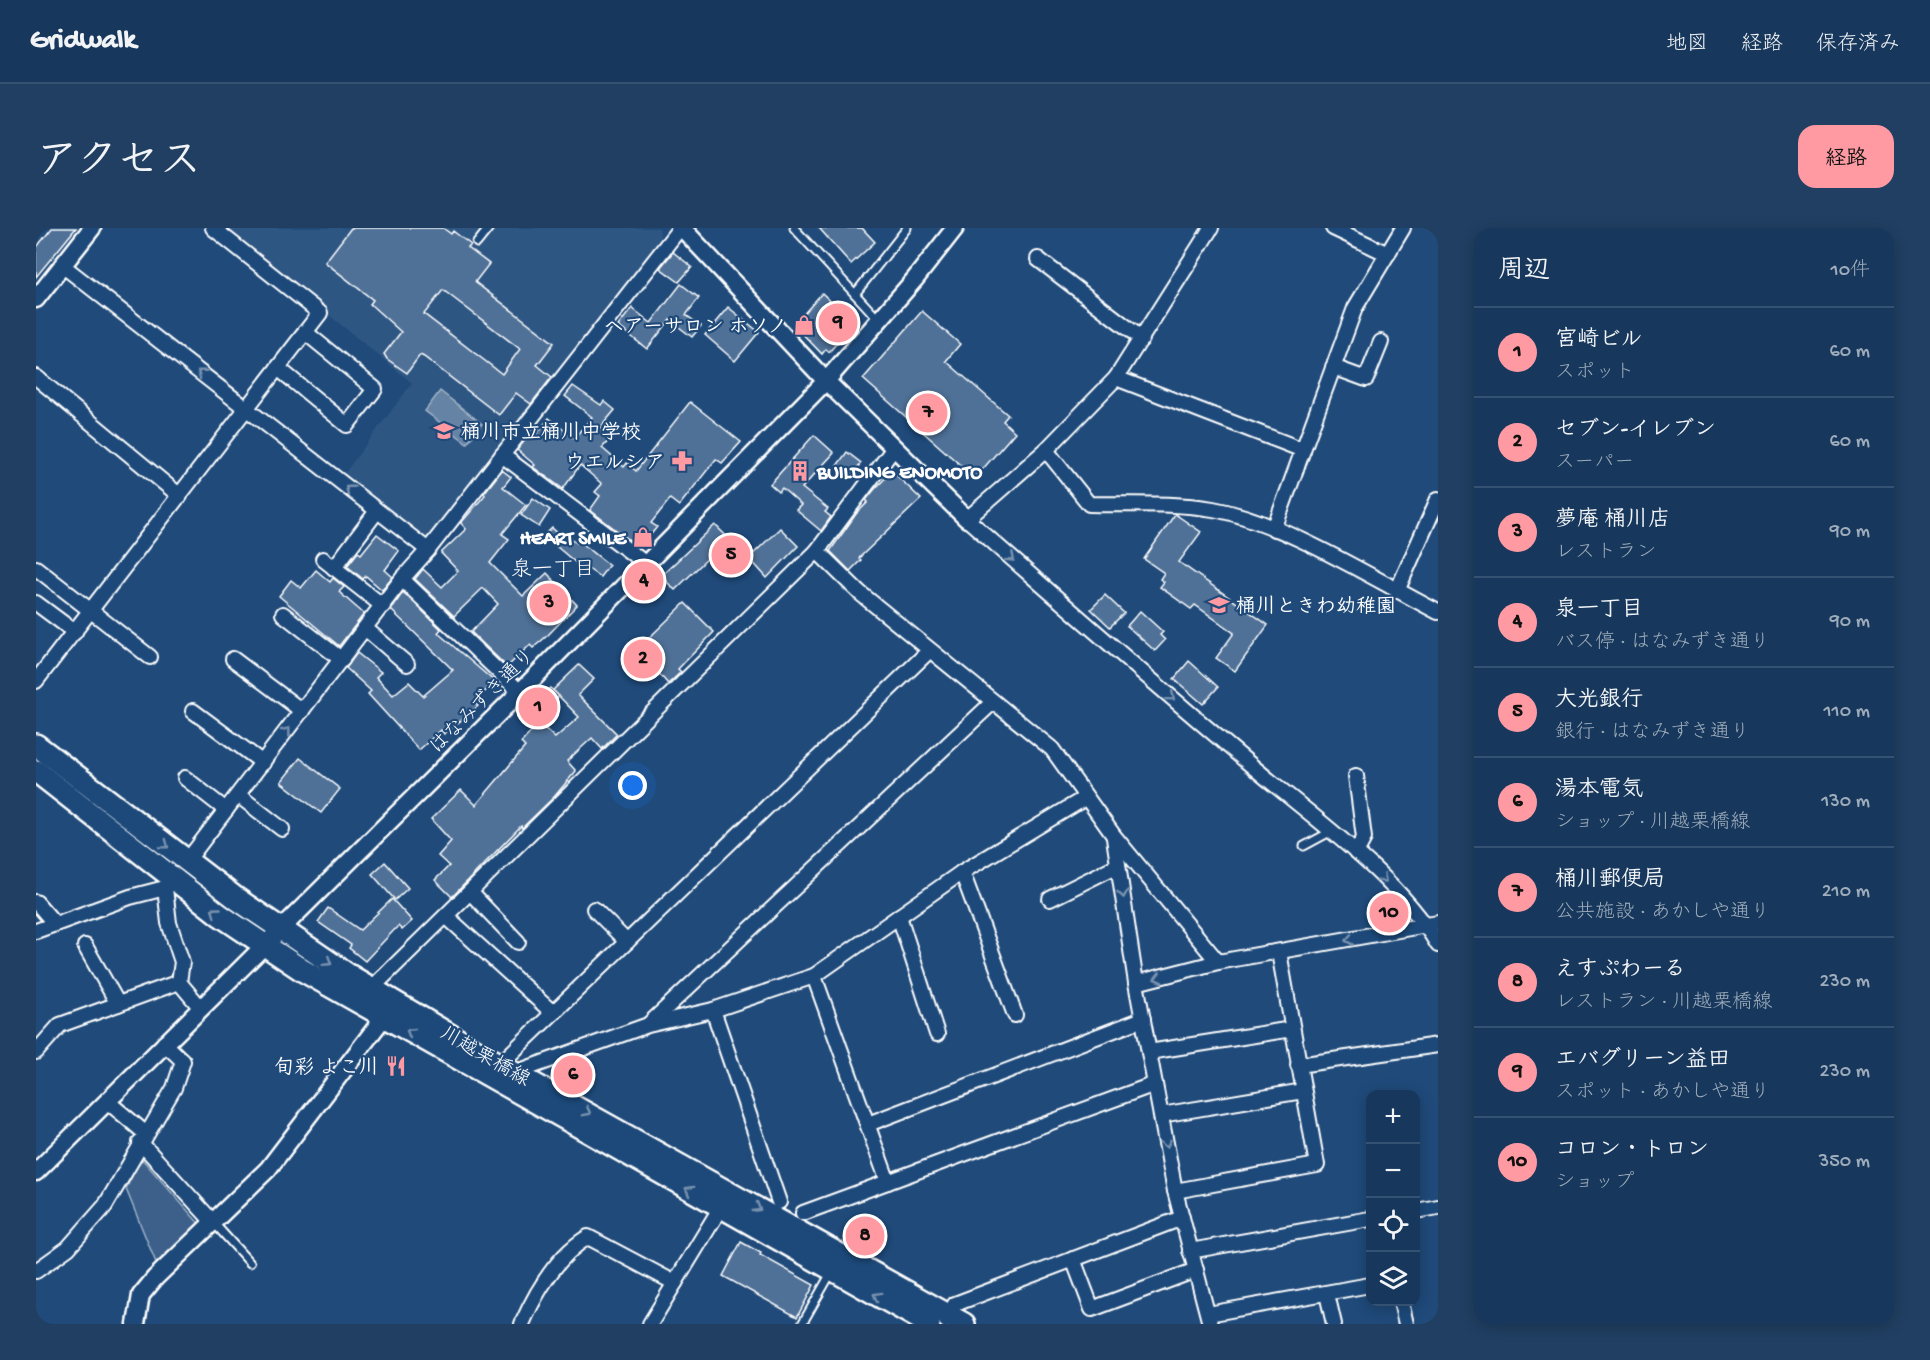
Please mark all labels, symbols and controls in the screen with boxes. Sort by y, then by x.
text: Gridwalk [30,25,136,58]
text: 地図 [1666,33,1708,58]
text: 経路 [1741,33,1783,58]
text: 保存済み [1816,33,1900,58]
button: 経路 [1798,125,1894,188]
text: アクセス [36,140,201,189]
text: 周辺 [1498,257,1550,288]
text: 10件 [1831,260,1870,283]
pin: 9 [818,300,858,346]
shop icon: ヘアーサロン ホソノ [792,313,816,337]
place label: ヘアーサロン ホソノ [604,317,787,340]
text: 宮崎ビル [1555,328,1643,354]
text: 1 [1513,341,1522,364]
text: 60 m [1830,341,1870,364]
text: スポット [1555,362,1635,385]
one-way arrow [196,369,207,380]
pin: 7 [908,390,948,435]
text: セブン-イレブン [1555,418,1716,444]
school or university icon: 桶川市立桶川中学校 [432,419,456,443]
place label: 桶川市立桶川中学校 [461,421,641,446]
text: 2 [1513,431,1522,454]
text: 60 m [1830,431,1870,454]
pharmacy icon: ウエルシア [670,449,694,473]
place label: ウエルシア [565,452,665,476]
text: スーパー [1555,452,1634,475]
building icon: BUILDING ENOMOTO [788,459,812,483]
place label: BUILDING ENOMOTO [816,463,982,486]
one-way arrow [345,485,356,496]
text: 夢庵 桶川店 [1555,508,1670,534]
text: 3 [1512,521,1523,544]
text: 90 m [1830,521,1870,544]
shop icon: HEART SMILE [631,525,655,549]
place label: HEART SMILE [520,529,628,552]
pin: 5 [712,532,750,578]
text: レストラン [1555,542,1657,565]
one-way arrow [1004,550,1015,561]
district label: 泉一丁目 [511,558,595,584]
pin: 4 [624,558,664,604]
pin: 3 [530,580,568,626]
school or university icon: 桶川ときわ幼稚園 [1207,593,1231,617]
place label: 桶川ときわ幼稚園 [1236,595,1396,620]
text: 泉一丁目 [1555,598,1643,624]
text: 4 [1513,611,1522,634]
text: 90 m [1830,611,1870,634]
text: バス停 · はなみずき通り [1555,632,1770,655]
pin: 2 [624,636,662,682]
street label: はなみずき通り [425,644,541,760]
pin: 1 [518,684,558,730]
text: 大光銀行 [1555,688,1643,714]
one-way arrow [1164,690,1175,701]
text: 5 [1512,701,1523,724]
text: 110 m [1824,701,1870,724]
text: 銀行 · はなみずき通り [1555,722,1750,745]
one-way arrow [279,727,290,738]
your location [618,771,647,800]
text: 湯本電気 [1555,778,1643,804]
text: 6 [1512,791,1523,814]
text: 130 m [1821,791,1870,814]
text: ショップ · 川越栗橋線 [1555,812,1750,835]
one-way arrow [159,837,170,848]
text: 桶川郵便局 [1555,868,1665,894]
one-way arrow [1376,872,1386,883]
text: 7 [1512,881,1523,904]
text: 210 m [1822,881,1870,904]
one-way arrow [1116,889,1128,898]
pin: 10 [1370,890,1408,936]
text: 公共施設 · あかしや通り [1555,902,1770,925]
one-way arrow [211,907,222,918]
one-way arrow [1344,933,1354,946]
one-way arrow [321,954,332,965]
text: えすぷわーる [1555,958,1686,984]
one-way arrow [1153,970,1163,983]
text: 8 [1512,971,1523,994]
text: 230 m [1820,971,1870,994]
text: レストラン · 川越栗橋線 [1555,992,1772,1015]
street label: 川越栗橋線 [435,1022,534,1093]
one-way arrow [406,1028,416,1039]
text: エバグリーン益田 [1555,1048,1730,1074]
pin: 6 [554,1052,592,1098]
restaurant icon: 旬彩 よこ川 [384,1054,408,1078]
place label: 旬彩 よこ川 [274,1056,379,1081]
text: 9 [1512,1061,1523,1084]
text: 230 m [1820,1061,1870,1084]
text: スポット · あかしや通り [1555,1082,1770,1105]
map controls [1366,1090,1420,1306]
button: + [1366,1090,1420,1144]
one-way arrow [581,1105,591,1116]
one-way arrow [1159,1138,1172,1148]
text: コロン・トロン [1555,1138,1709,1164]
button: − [1366,1144,1420,1198]
text: 10 [1508,1151,1527,1174]
text: 350 m [1819,1151,1870,1174]
text: ショップ [1555,1172,1634,1195]
one-way arrow [685,1186,696,1197]
button: locate [1366,1198,1420,1252]
one-way arrow [751,1200,761,1212]
pin: 8 [846,1214,884,1258]
button: layers [1366,1252,1420,1306]
one-way arrow [873,1292,884,1303]

